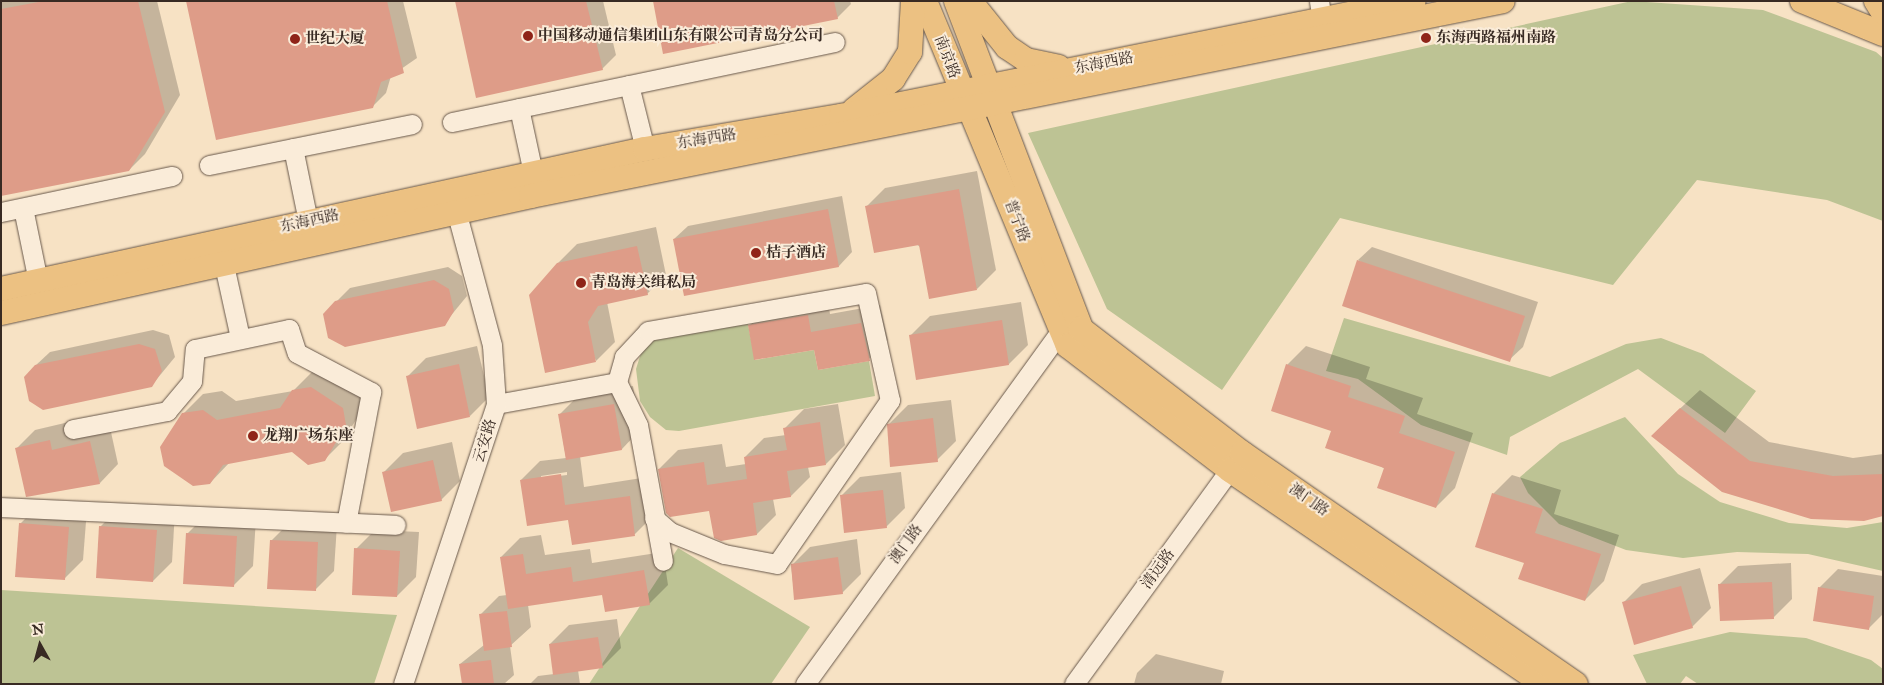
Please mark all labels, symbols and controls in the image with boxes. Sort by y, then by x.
place label: 中国移动通信集团山东有限公司青岛分公司 [538,27,823,45]
place label: 东海西路福州南路 [1436,29,1556,47]
place label: 世纪大厦 [305,30,365,48]
marker: 中国移动通信集团山东有限公司青岛分公司 [522,30,534,42]
marker: 东海西路福州南路 [1420,32,1432,44]
marker: 世纪大厦 [289,33,301,45]
street label: 南京路 [931,33,963,81]
street label: 东海西路 [1073,48,1135,78]
street label: 东海西路 [676,125,738,153]
street label: 普宁路 [1001,197,1033,245]
street label: 东海西路 [279,206,341,236]
place label: 桔子酒店 [766,244,826,262]
marker: 桔子酒店 [750,247,762,259]
place label: 青岛海关缉私局 [591,274,696,292]
marker: 青岛海关缉私局 [575,277,587,289]
street label: 云安路 [470,417,500,465]
place label: 龙翔广场东座 [263,427,353,445]
marker: 龙翔广场东座 [247,430,259,442]
street label: 澳门路 [1285,480,1333,520]
street label: 澳门路 [885,521,927,567]
street label: 清远路 [1137,546,1179,592]
north arrow [15,620,65,670]
text: N [31,620,45,639]

